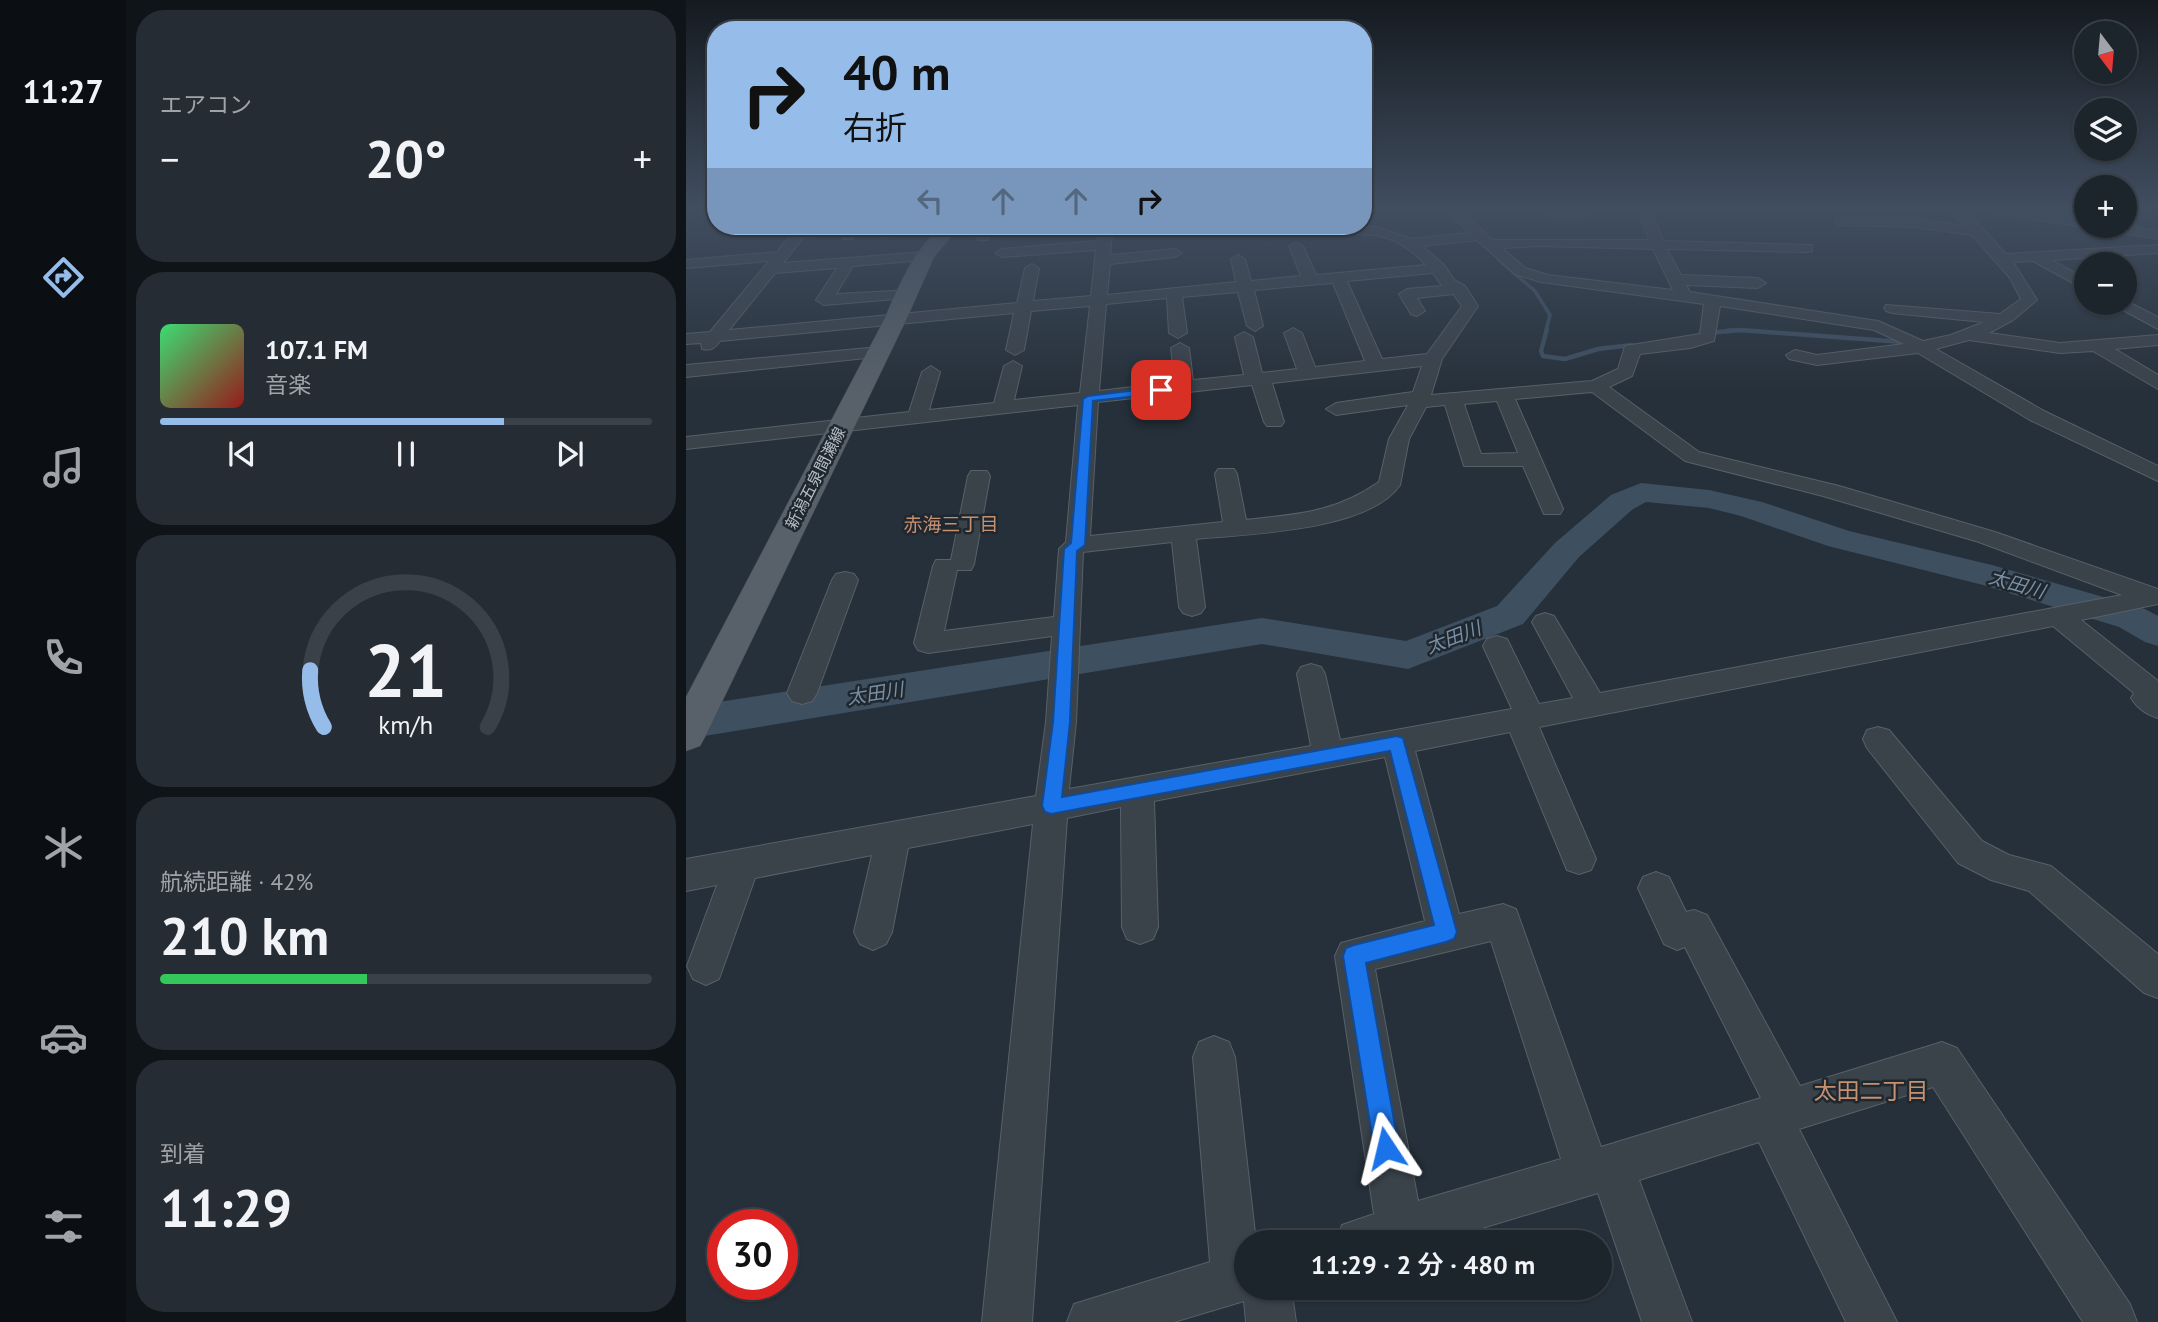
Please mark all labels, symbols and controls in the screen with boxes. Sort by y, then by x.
north arrow [2074,21,2137,84]
map controls [2074,21,2137,315]
text: 40 m [843,40,950,104]
icon: right [728,49,819,140]
text: 11:27 [22,70,104,112]
text: エアコン [160,90,252,119]
button: layers [2074,98,2137,161]
text: 右折 [843,106,907,148]
text: 20° [365,125,447,192]
text: − [160,134,179,183]
text: + [633,134,652,183]
button: + [2074,175,2137,238]
icon: left [911,182,949,220]
icon: ahead [984,182,1022,220]
icon: ahead [1057,182,1095,220]
icon: right [1130,182,1168,220]
button: − [2074,252,2137,315]
icon: directions [39,253,88,302]
text: 107.1 FM [265,333,368,366]
pin [1131,360,1191,420]
text: 音楽 [265,370,311,399]
icon: arrive [1142,371,1180,409]
street label: 新潟五泉間瀬線 [781,424,849,532]
icon: previous [223,435,261,473]
icon: pause [387,435,425,473]
icon: next [551,435,589,473]
icon: music [39,443,88,492]
district label: 赤海三丁目 [903,512,999,536]
water label: 太田川 [1986,565,2050,604]
water label: 太田川 [1422,615,1486,658]
text: 21 [365,623,447,717]
icon: phone [39,633,88,682]
water label: 太田川 [845,676,907,709]
text: km/h [379,709,433,741]
icon: climate [39,823,88,872]
text: 航続距離 · 42% [160,867,313,896]
text: 210 km [160,902,329,969]
icon: car [39,1013,88,1062]
district label: 太田二丁目 [1814,1076,1929,1105]
position arrow [1349,1111,1423,1185]
text: 到着 [160,1139,206,1168]
text: 11:29 [160,1174,292,1241]
icon: filters [39,1202,88,1251]
speed limit sign: 30 [707,1209,798,1300]
text: 11:29 · 2 分 · 480 m [1311,1248,1535,1281]

